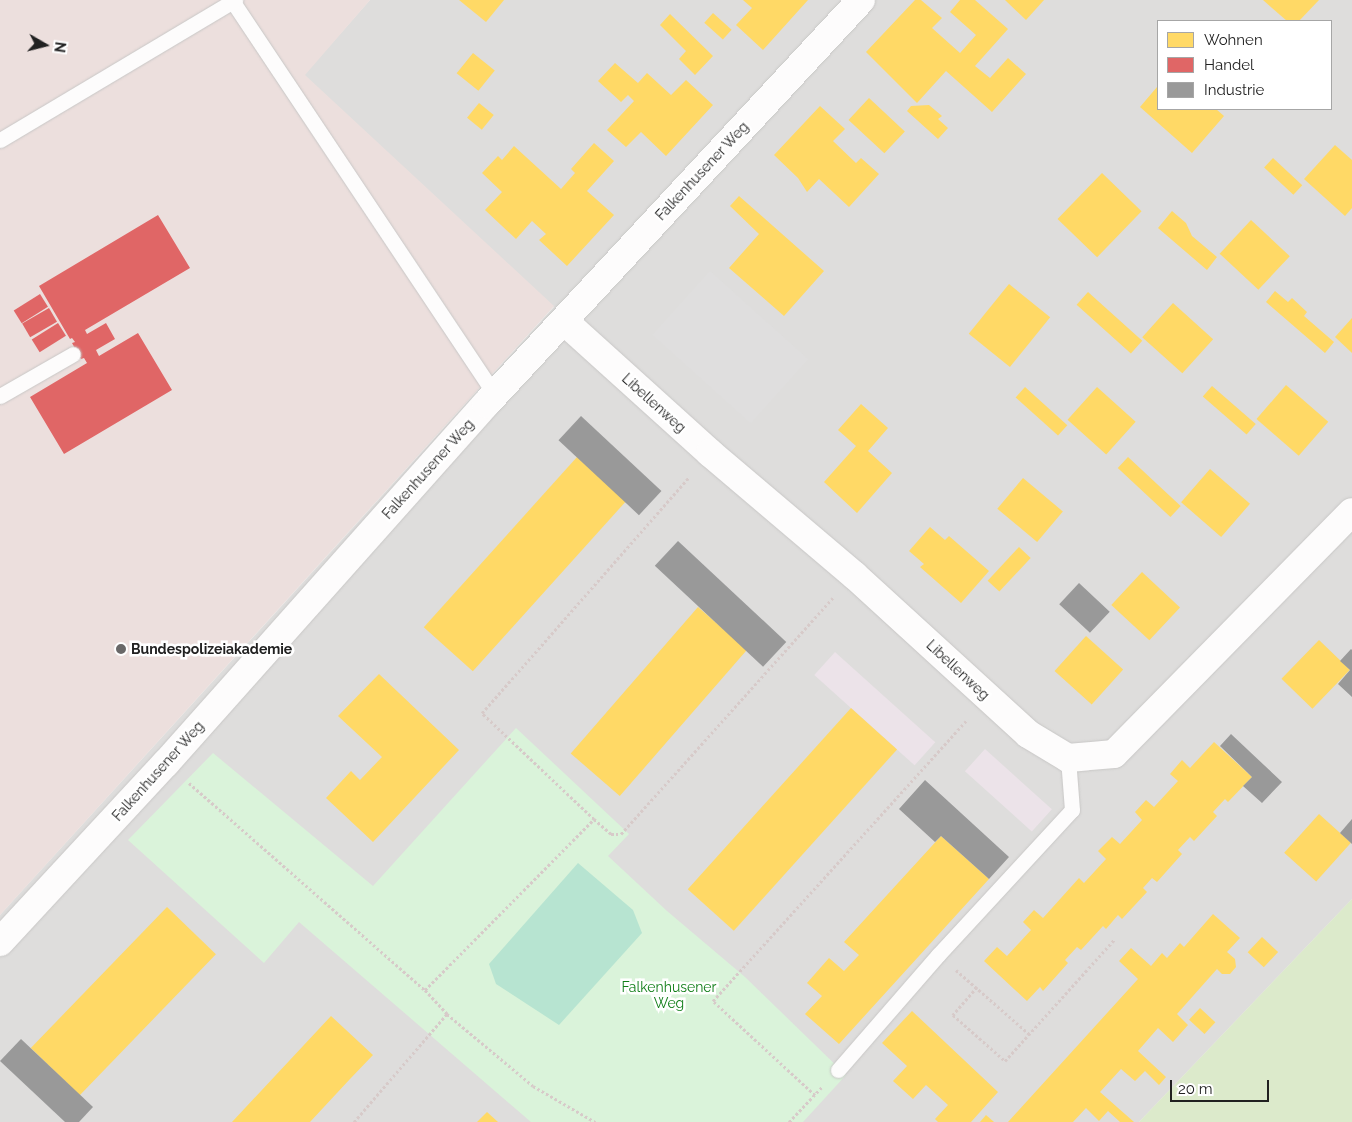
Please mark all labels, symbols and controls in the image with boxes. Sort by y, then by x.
north arrow [20,20,70,70]
legend [1157,20,1332,110]
text: Wohnen [1204,31,1263,49]
text: N [51,41,69,53]
text: Handel [1204,56,1254,74]
text: Industrie [1204,81,1264,99]
street label: Falkenhusener Weg [652,118,752,224]
street label: Libellenweg [619,370,689,436]
street label: Falkenhusener Weg [379,415,477,523]
street label: Libellenweg [923,637,993,703]
place label: Bundespolizeiakademie [131,641,292,657]
marker: Bundespolizeiakademie [115,643,127,655]
street label: Falkenhusener Weg [109,717,207,825]
park label: Falkenhusener Weg [622,979,716,1012]
scale bar [1172,1070,1271,1102]
text: 20 m [1178,1080,1213,1098]

